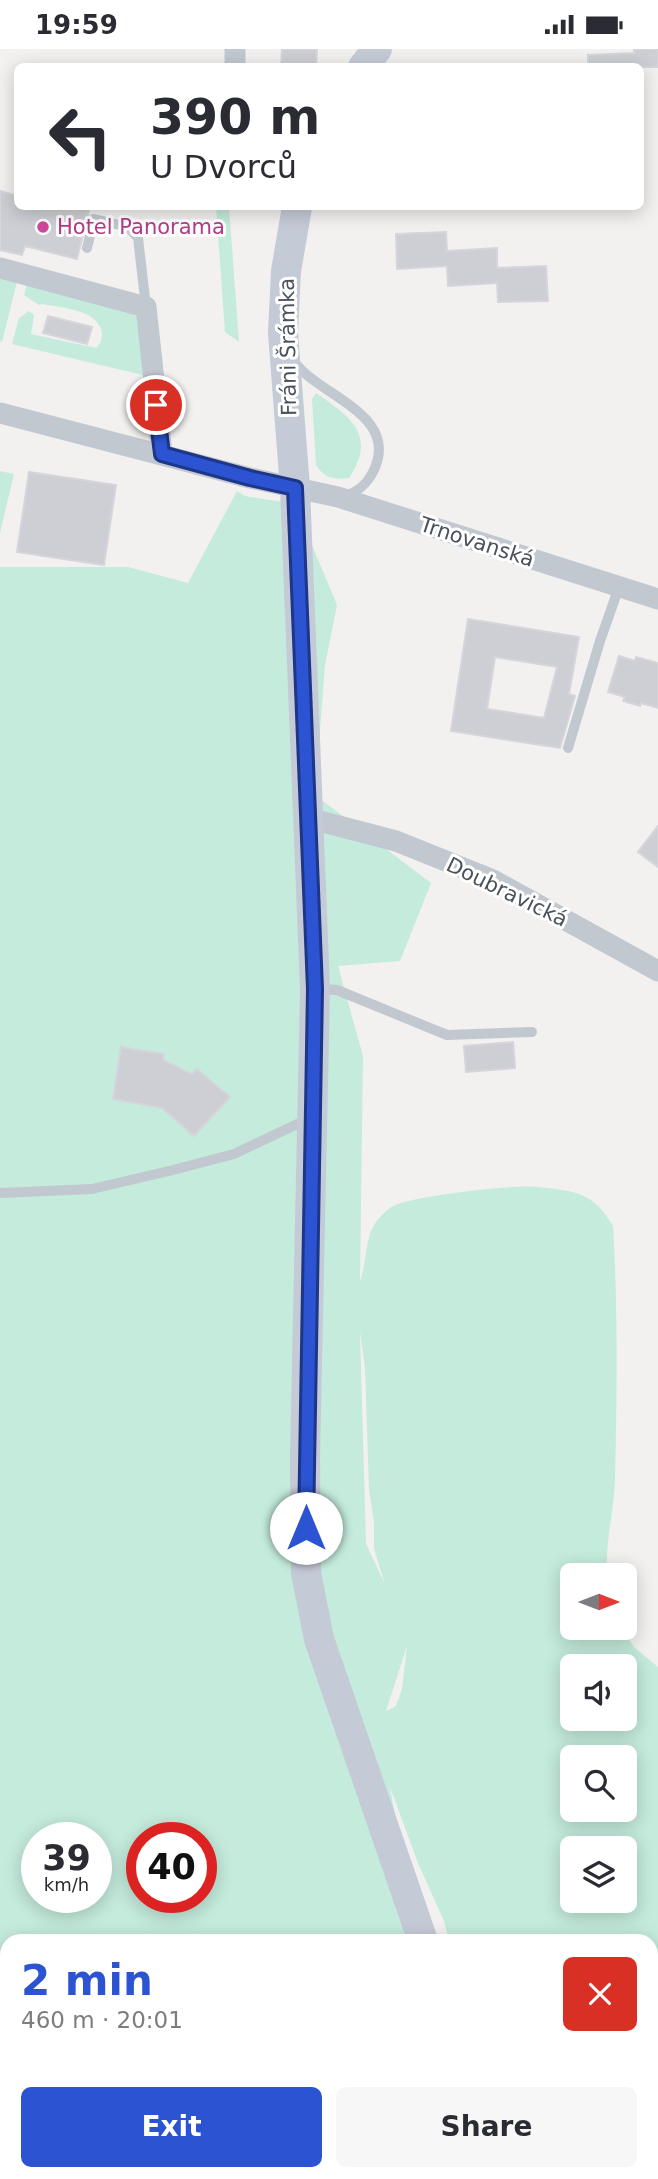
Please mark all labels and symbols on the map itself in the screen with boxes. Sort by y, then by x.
place label: Hotel Panorama [57,215,225,239]
marker: Hotel Panorama [35,219,51,235]
street label: Fráni Šrámka [274,278,301,416]
pin [126,375,186,435]
street label: Trnovanská [416,512,537,572]
street label: Doubravická [443,852,571,932]
position arrow [269,1491,343,1565]
north arrow [560,1563,637,1640]
speed limit sign: 40 [126,1822,217,1913]

